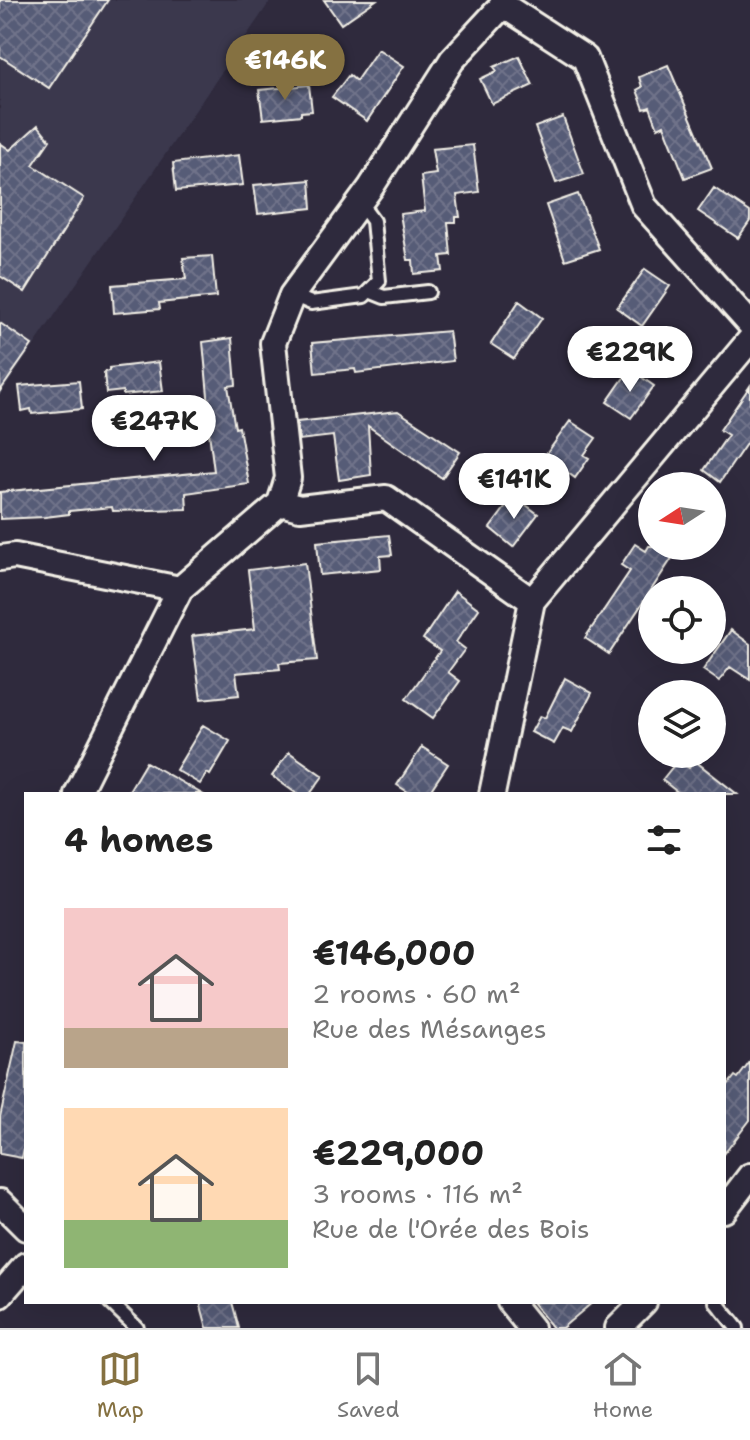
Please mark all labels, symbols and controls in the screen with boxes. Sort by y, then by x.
pin: €146K [229,34,341,102]
text: €146K [244,42,326,77]
pin: €229K [574,326,686,394]
text: €229K [585,334,675,369]
pin: €247K [98,395,210,463]
text: €247K [110,403,198,438]
pin: €141K [458,453,570,521]
text: €141K [477,461,551,496]
north arrow [638,472,726,560]
map controls [638,472,726,768]
button: locate [638,576,726,664]
button: layers [638,680,726,768]
text: 4 homes [64,817,213,863]
icon: filters [642,818,686,862]
text: €146,000 [312,930,476,976]
icon: home [128,940,224,1036]
text: 2 rooms · 60 m² [312,976,521,1011]
text: Rue des Mésanges [312,1011,547,1046]
text: €229,000 [312,1130,484,1176]
icon: home [128,1140,224,1236]
text: 3 rooms · 116 m² [312,1176,523,1211]
text: Rue de l'Orée des Bois [312,1211,590,1246]
tab: Map [97,1347,144,1424]
tab: Saved [337,1347,400,1424]
tab: Home [593,1347,653,1424]

